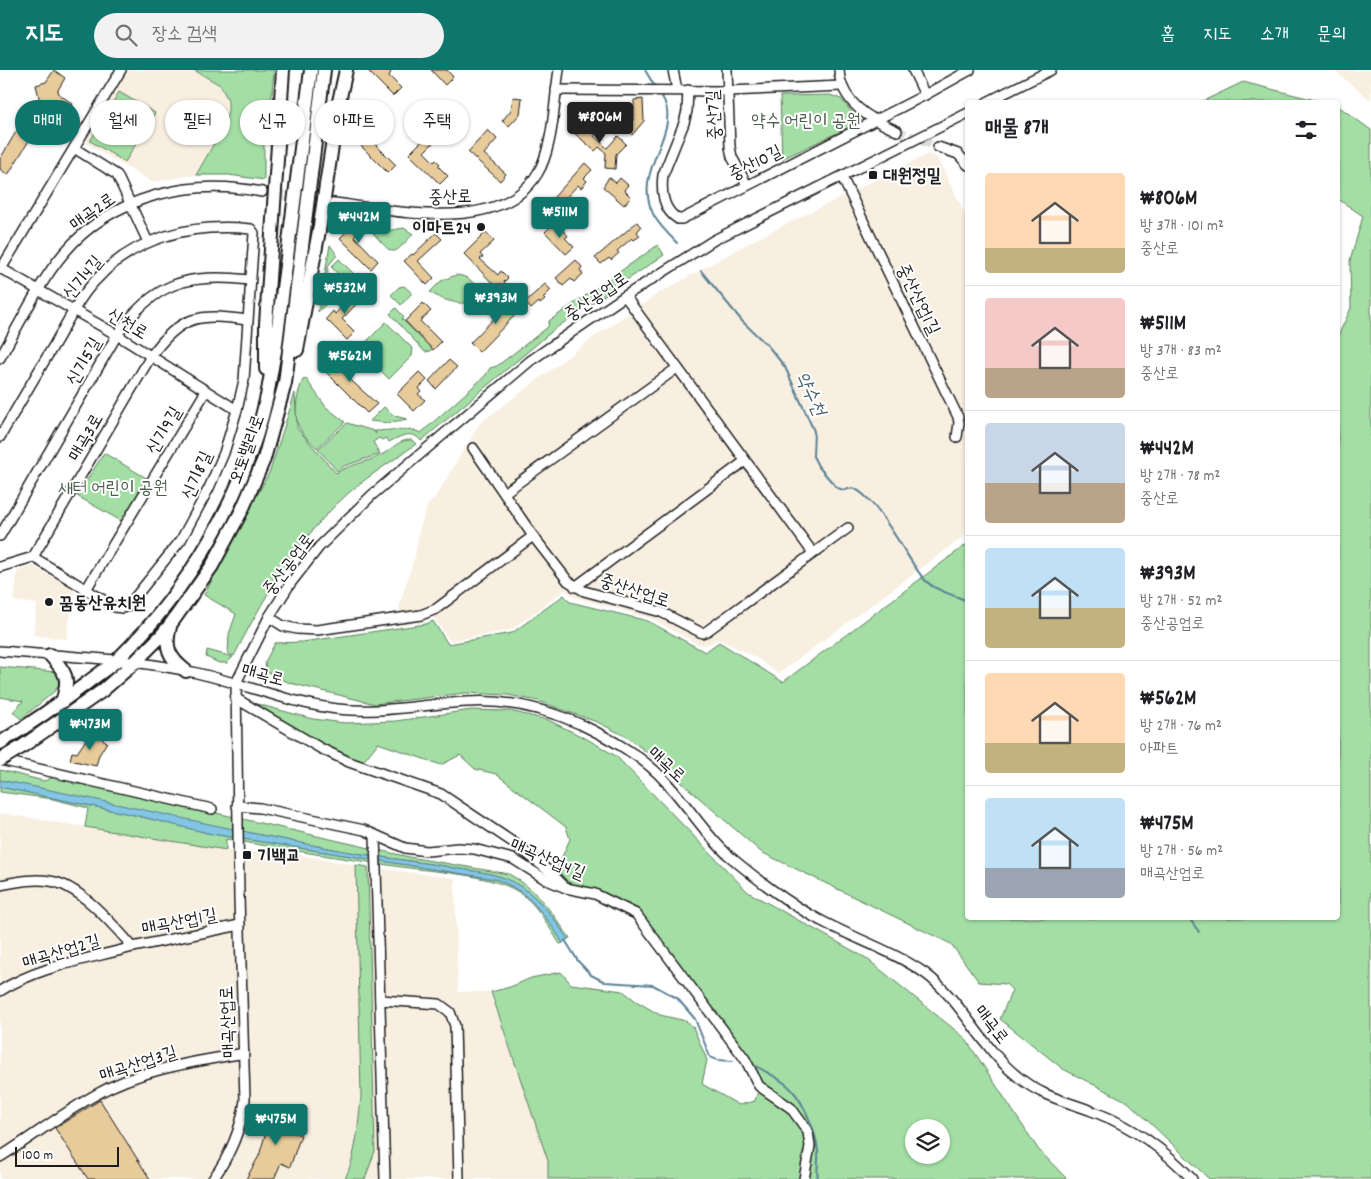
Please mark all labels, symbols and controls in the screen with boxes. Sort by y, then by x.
search box [94,13,444,58]
text: 지도 [25,18,64,52]
icon: search [112,21,140,49]
text: 장소 검색 [152,22,217,49]
text: 홈 [1161,23,1175,48]
text: 지도 [1203,23,1232,48]
text: 소개 [1260,23,1289,48]
text: 문의 [1317,23,1346,48]
street label: 중산7길 [702,89,729,141]
chip: 매매 [15,100,80,145]
chip: 월세 [90,100,155,145]
chip: 필터 [165,100,230,145]
chip: 신규 [240,100,305,145]
chip: 아파트 [315,100,394,145]
chip: 주택 [404,100,469,145]
pin: ₩806M [565,102,635,144]
text: ₩806M [578,106,622,129]
park label: 약수 어린이 공원 [751,110,861,135]
text: 매물 8개 [985,115,1049,145]
icon: filters [1292,116,1320,144]
street label: 중산10길 [725,140,788,188]
place label: 대원정밀 [883,165,941,190]
marker: 대원정밀 [867,169,879,181]
text: ₩806M [1140,185,1197,215]
street label: 중산로 [428,186,472,211]
street label: 매곡2로 [65,188,122,238]
icon: home [1025,193,1085,253]
pin: ₩511M [525,196,595,239]
text: ₩511M [542,201,578,224]
pin: ₩442M [324,202,394,244]
text: ₩442M [339,206,380,229]
text: 방 3개 · 101 m² [1140,215,1224,238]
place label: 이마트24 [412,217,471,242]
marker: 이마트24 [475,221,487,233]
text: 중산로 [1140,238,1179,261]
street label: 신기4길 [58,251,110,306]
street label: 중산산업1길 [889,260,945,340]
street label: 중산공업로 [560,267,634,329]
pin: ₩532M [310,272,380,315]
text: ₩532M [324,277,366,300]
pin: ₩393M [461,282,531,325]
text: ₩393M [475,287,517,310]
street label: 신천로 [102,303,152,347]
text: ₩511M [1140,310,1186,340]
icon: home [1025,318,1085,378]
street label: 신기5길 [61,333,109,391]
pin: ₩562M [315,340,385,383]
text: 방 3개 · 83 m² [1140,340,1222,363]
text: ₩562M [329,345,371,368]
text: 중산로 [1140,363,1179,386]
water label: 약수천 [787,368,831,423]
street label: 신기9길 [141,402,189,460]
street label: 매곡3로 [63,410,111,467]
street label: 오토밸리로 [224,412,272,488]
text: ₩442M [1140,435,1194,465]
icon: home [1025,443,1085,503]
street label: 신기8길 [177,447,220,504]
text: 방 2개 · 78 m² [1140,465,1220,488]
park label: 새터 어린이 공원 [58,477,168,502]
text: 중산로 [1140,488,1179,511]
street label: 중산공업로 [258,529,322,602]
text: ₩393M [1140,560,1195,590]
icon: home [1025,568,1085,628]
street label: 중산산업로 [596,569,673,615]
text: 방 2개 · 52 m² [1140,590,1222,613]
place label: 꿈동산유치원 [59,592,146,617]
marker: 꿈동산유치원 [43,596,55,608]
text: 중산공업로 [1140,613,1204,636]
street label: 매곡로 [238,659,287,694]
text: ₩562M [1140,685,1196,715]
icon: home [1025,693,1085,753]
pin: ₩473M [55,708,125,751]
text: ₩473M [70,713,110,736]
text: 방 2개 · 76 m² [1140,715,1222,738]
text: 아파트 [1140,738,1179,761]
street label: 매곡로 [641,742,690,790]
text: ₩475M [1140,810,1194,840]
icon: home [1025,818,1085,878]
street label: 매곡산업4길 [505,833,589,888]
text: 방 2개 · 56 m² [1140,840,1223,863]
place label: 기백교 [257,845,300,870]
marker: 기백교 [241,849,253,861]
text: 매곡산업로 [1140,863,1204,886]
street label: 매곡산업1길 [140,904,220,943]
street label: 매곡산업2길 [20,930,104,977]
street label: 매곡산업로 [216,985,243,1059]
street label: 매곡로 [967,1001,1013,1050]
street label: 매곡산업3길 [97,1041,181,1090]
pin: ₩475M [241,1104,311,1146]
text: ₩475M [256,1108,296,1131]
map controls [905,1119,950,1164]
button: layers [905,1119,950,1164]
scale bar [15,1144,119,1167]
text: 100 m [22,1146,53,1166]

